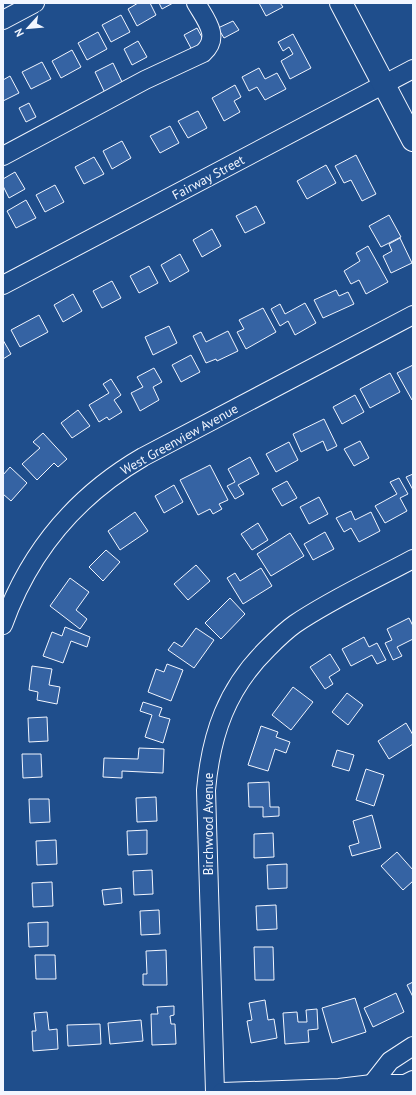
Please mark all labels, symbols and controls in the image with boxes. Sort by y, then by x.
north arrow [8,8,48,48]
text: N [11,26,27,39]
street label: Fairway Street [169,151,248,204]
street label: West Greenview Avenue [117,400,241,479]
street label: Birchwood Avenue [200,773,217,875]

